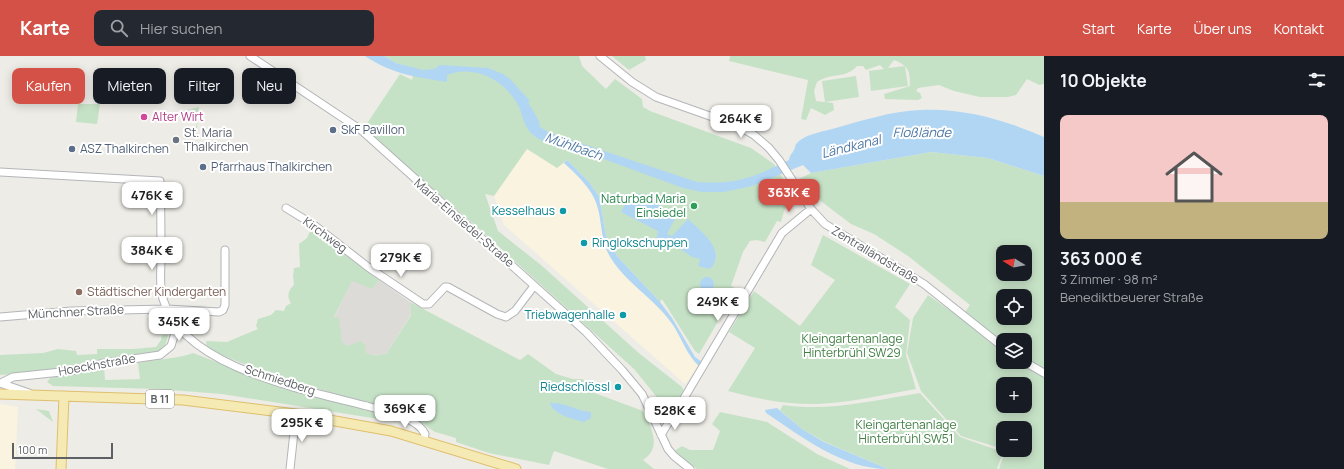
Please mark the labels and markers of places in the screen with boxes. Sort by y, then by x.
pin: 264K € [708,105,774,139]
place label: Alter Wirt [152,108,204,125]
marker: Alter Wirt [139,112,149,122]
place label: SkF Pavillon [341,121,405,138]
place label: St. Maria Thalkirchen [184,124,248,155]
marker: SkF Pavillon [328,125,338,135]
marker: St. Maria Thalkirchen [171,135,181,145]
place label: ASZ Thalkirchen [80,140,169,157]
marker: ASZ Thalkirchen [67,144,77,154]
place label: Pfarrhaus Thalkirchen [211,158,332,175]
marker: Pfarrhaus Thalkirchen [198,162,208,172]
pin: 363K € [756,179,822,213]
pin: 476K € [119,182,185,216]
place label: Naturbad Maria Einsiedel [601,190,686,221]
marker: Naturbad Maria Einsiedel [689,201,699,211]
place label: Kesselhaus [492,202,555,219]
marker: Kesselhaus [558,206,568,216]
place label: Ringlokschuppen [592,234,688,251]
pin: 384K € [119,237,185,271]
marker: Ringlokschuppen [579,238,589,248]
pin: 279K € [368,244,434,278]
place label: Städtischer Kindergarten [87,283,226,300]
marker: Städtischer Kindergarten [74,287,84,297]
pin: 249K € [685,288,751,322]
place label: Triebwagenhalle [524,306,615,323]
pin: 345K € [146,308,212,342]
marker: Triebwagenhalle [618,310,628,320]
place label: Riedschlössl [540,378,610,395]
marker: Riedschlössl [613,382,623,392]
pin: 369K € [372,395,438,429]
pin: 528K € [642,397,708,431]
pin: 295K € [269,409,335,443]

